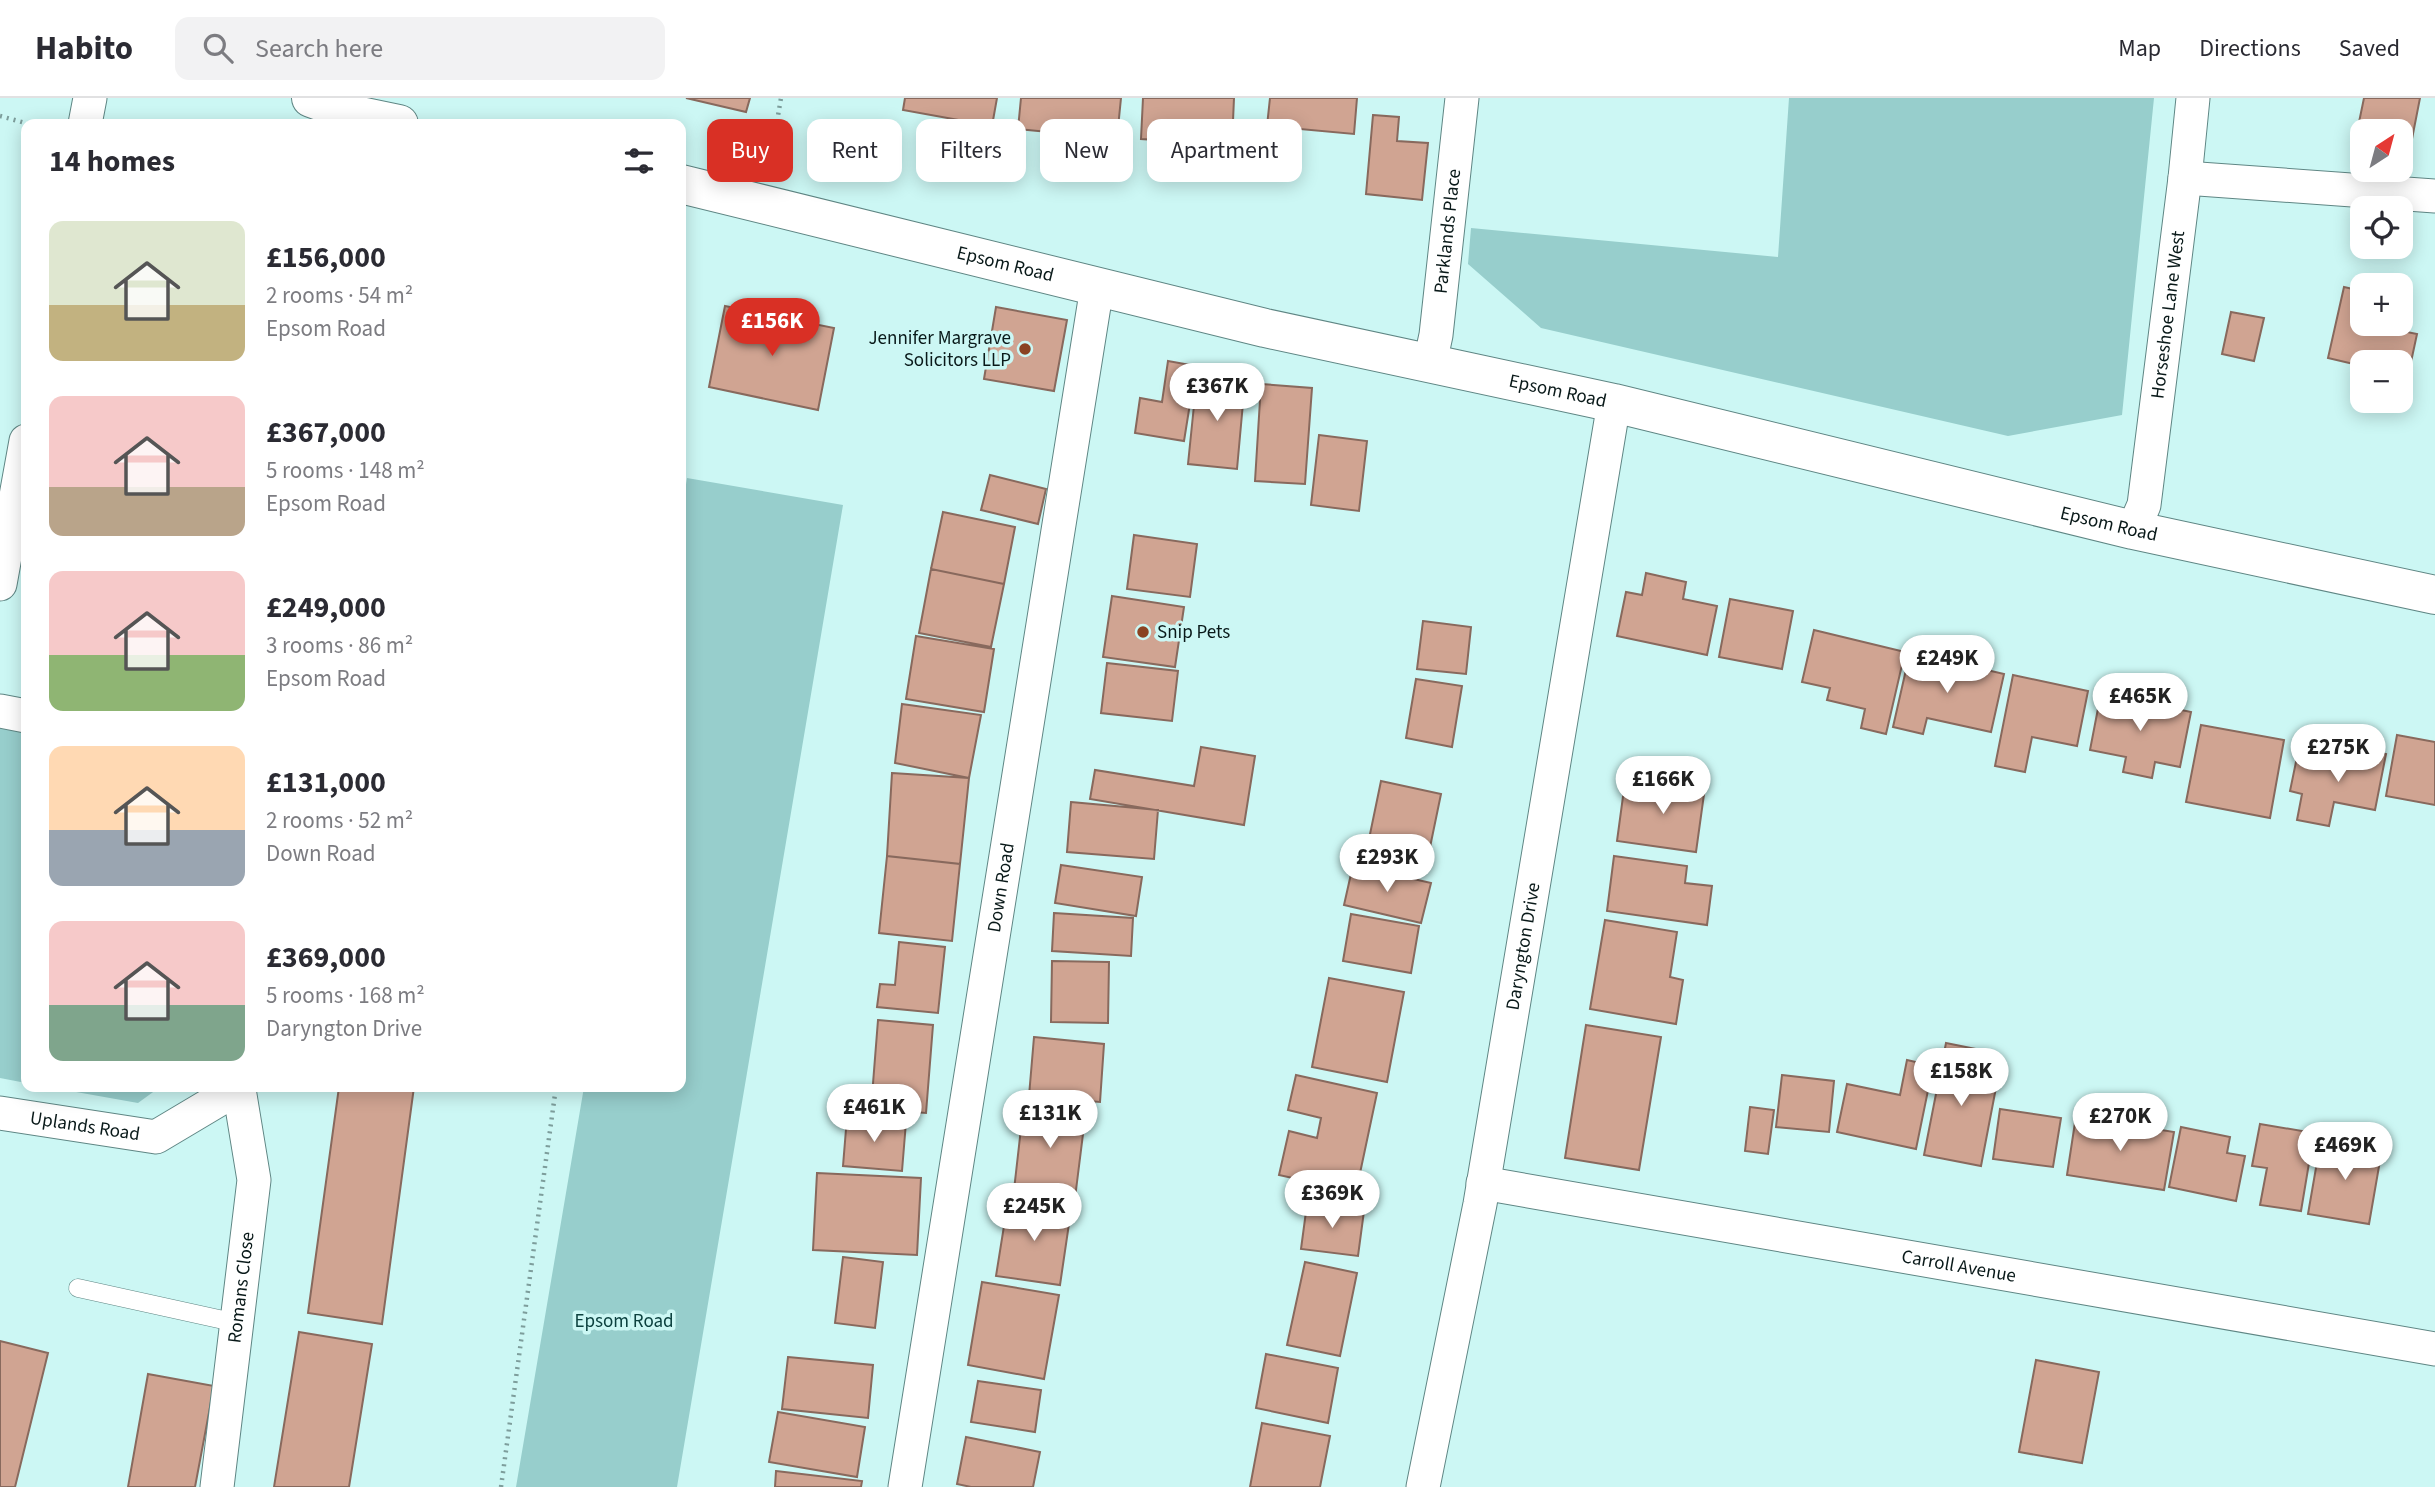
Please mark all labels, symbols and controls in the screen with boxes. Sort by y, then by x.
search box [175,17,665,80]
text: Habito [35,25,133,72]
icon: search [199,29,237,67]
text: Search here [255,30,383,67]
text: Map [2118,31,2161,66]
text: Directions [2199,31,2301,66]
text: Saved [2339,31,2400,66]
chip: Buy [707,119,793,182]
chip: Rent [807,119,902,182]
chip: Filters [916,119,1026,182]
chip: New [1040,119,1133,182]
chip: Apartment [1147,119,1302,182]
north arrow [2350,119,2413,182]
map controls [2350,119,2413,413]
text: 14 homes [49,140,175,183]
icon: filters [620,142,658,180]
street label: Parklands Place [1427,167,1468,295]
button: locate [2350,196,2413,259]
street label: Horseshoe Lane West [2144,229,2192,401]
text: £156,000 [266,236,386,279]
street label: Epsom Road [954,239,1057,289]
icon: home [105,249,189,333]
button: + [2350,273,2413,336]
text: 2 rooms · 54 m² [266,279,413,312]
pin: £156K [723,299,821,358]
text: £156K [741,304,803,337]
text: Epsom Road [266,312,386,345]
place label: Jennifer Margrave Solicitors LLP [869,325,1011,374]
marker: Jennifer Margrave Solicitors LLP [1017,341,1033,357]
button: − [2350,350,2413,413]
pin: £367K [1168,364,1266,423]
street label: Epsom Road [1507,367,1609,415]
text: £367K [1186,369,1248,402]
text: £367,000 [266,411,386,454]
icon: home [105,424,189,508]
text: 5 rooms · 148 m² [266,454,425,487]
text: Epsom Road [266,487,386,520]
street label: Epsom Road [2058,499,2160,548]
text: £249,000 [266,586,386,629]
icon: home [105,599,189,683]
place label: Snip Pets [1157,619,1230,646]
marker: Snip Pets [1135,624,1151,640]
text: 3 rooms · 86 m² [266,629,413,662]
pin: £249K [1898,636,1996,695]
text: £249K [1916,641,1978,674]
text: Epsom Road [266,662,386,695]
pin: £465K [2091,674,2189,733]
text: £465K [2109,679,2171,712]
pin: £275K [2289,724,2387,784]
text: £275K [2307,730,2369,763]
pin: £166K [1614,756,1712,816]
text: £131,000 [266,761,386,804]
text: £166K [1632,762,1694,795]
icon: home [105,774,189,858]
text: 2 rooms · 52 m² [266,804,413,837]
pin: £293K [1338,834,1436,894]
text: Down Road [266,837,376,870]
text: £293K [1356,840,1418,873]
street label: Down Road [980,841,1021,934]
street label: Daryngton Drive [1499,880,1547,1012]
text: £369,000 [266,936,386,979]
icon: home [105,949,189,1033]
text: 5 rooms · 168 m² [266,979,425,1012]
text: Daryngton Drive [266,1012,422,1045]
pin: £158K [1912,1048,2010,1108]
text: £158K [1930,1054,1992,1087]
pin: £461K [825,1084,923,1144]
text: £461K [843,1090,905,1123]
pin: £131K [1001,1090,1099,1150]
pin: £270K [2071,1094,2169,1153]
text: £131K [1019,1096,1081,1129]
text: £270K [2089,1099,2151,1132]
street label: Uplands Road [28,1104,142,1148]
pin: £469K [2296,1122,2394,1182]
text: £469K [2314,1128,2376,1161]
pin: £369K [1283,1170,1381,1230]
text: £369K [1301,1176,1363,1209]
pin: £245K [985,1184,1083,1243]
text: £245K [1003,1189,1065,1222]
street label: Romans Close [221,1230,261,1345]
street label: Carroll Avenue [1899,1243,2018,1289]
park label: Epsom Road [574,1308,674,1335]

